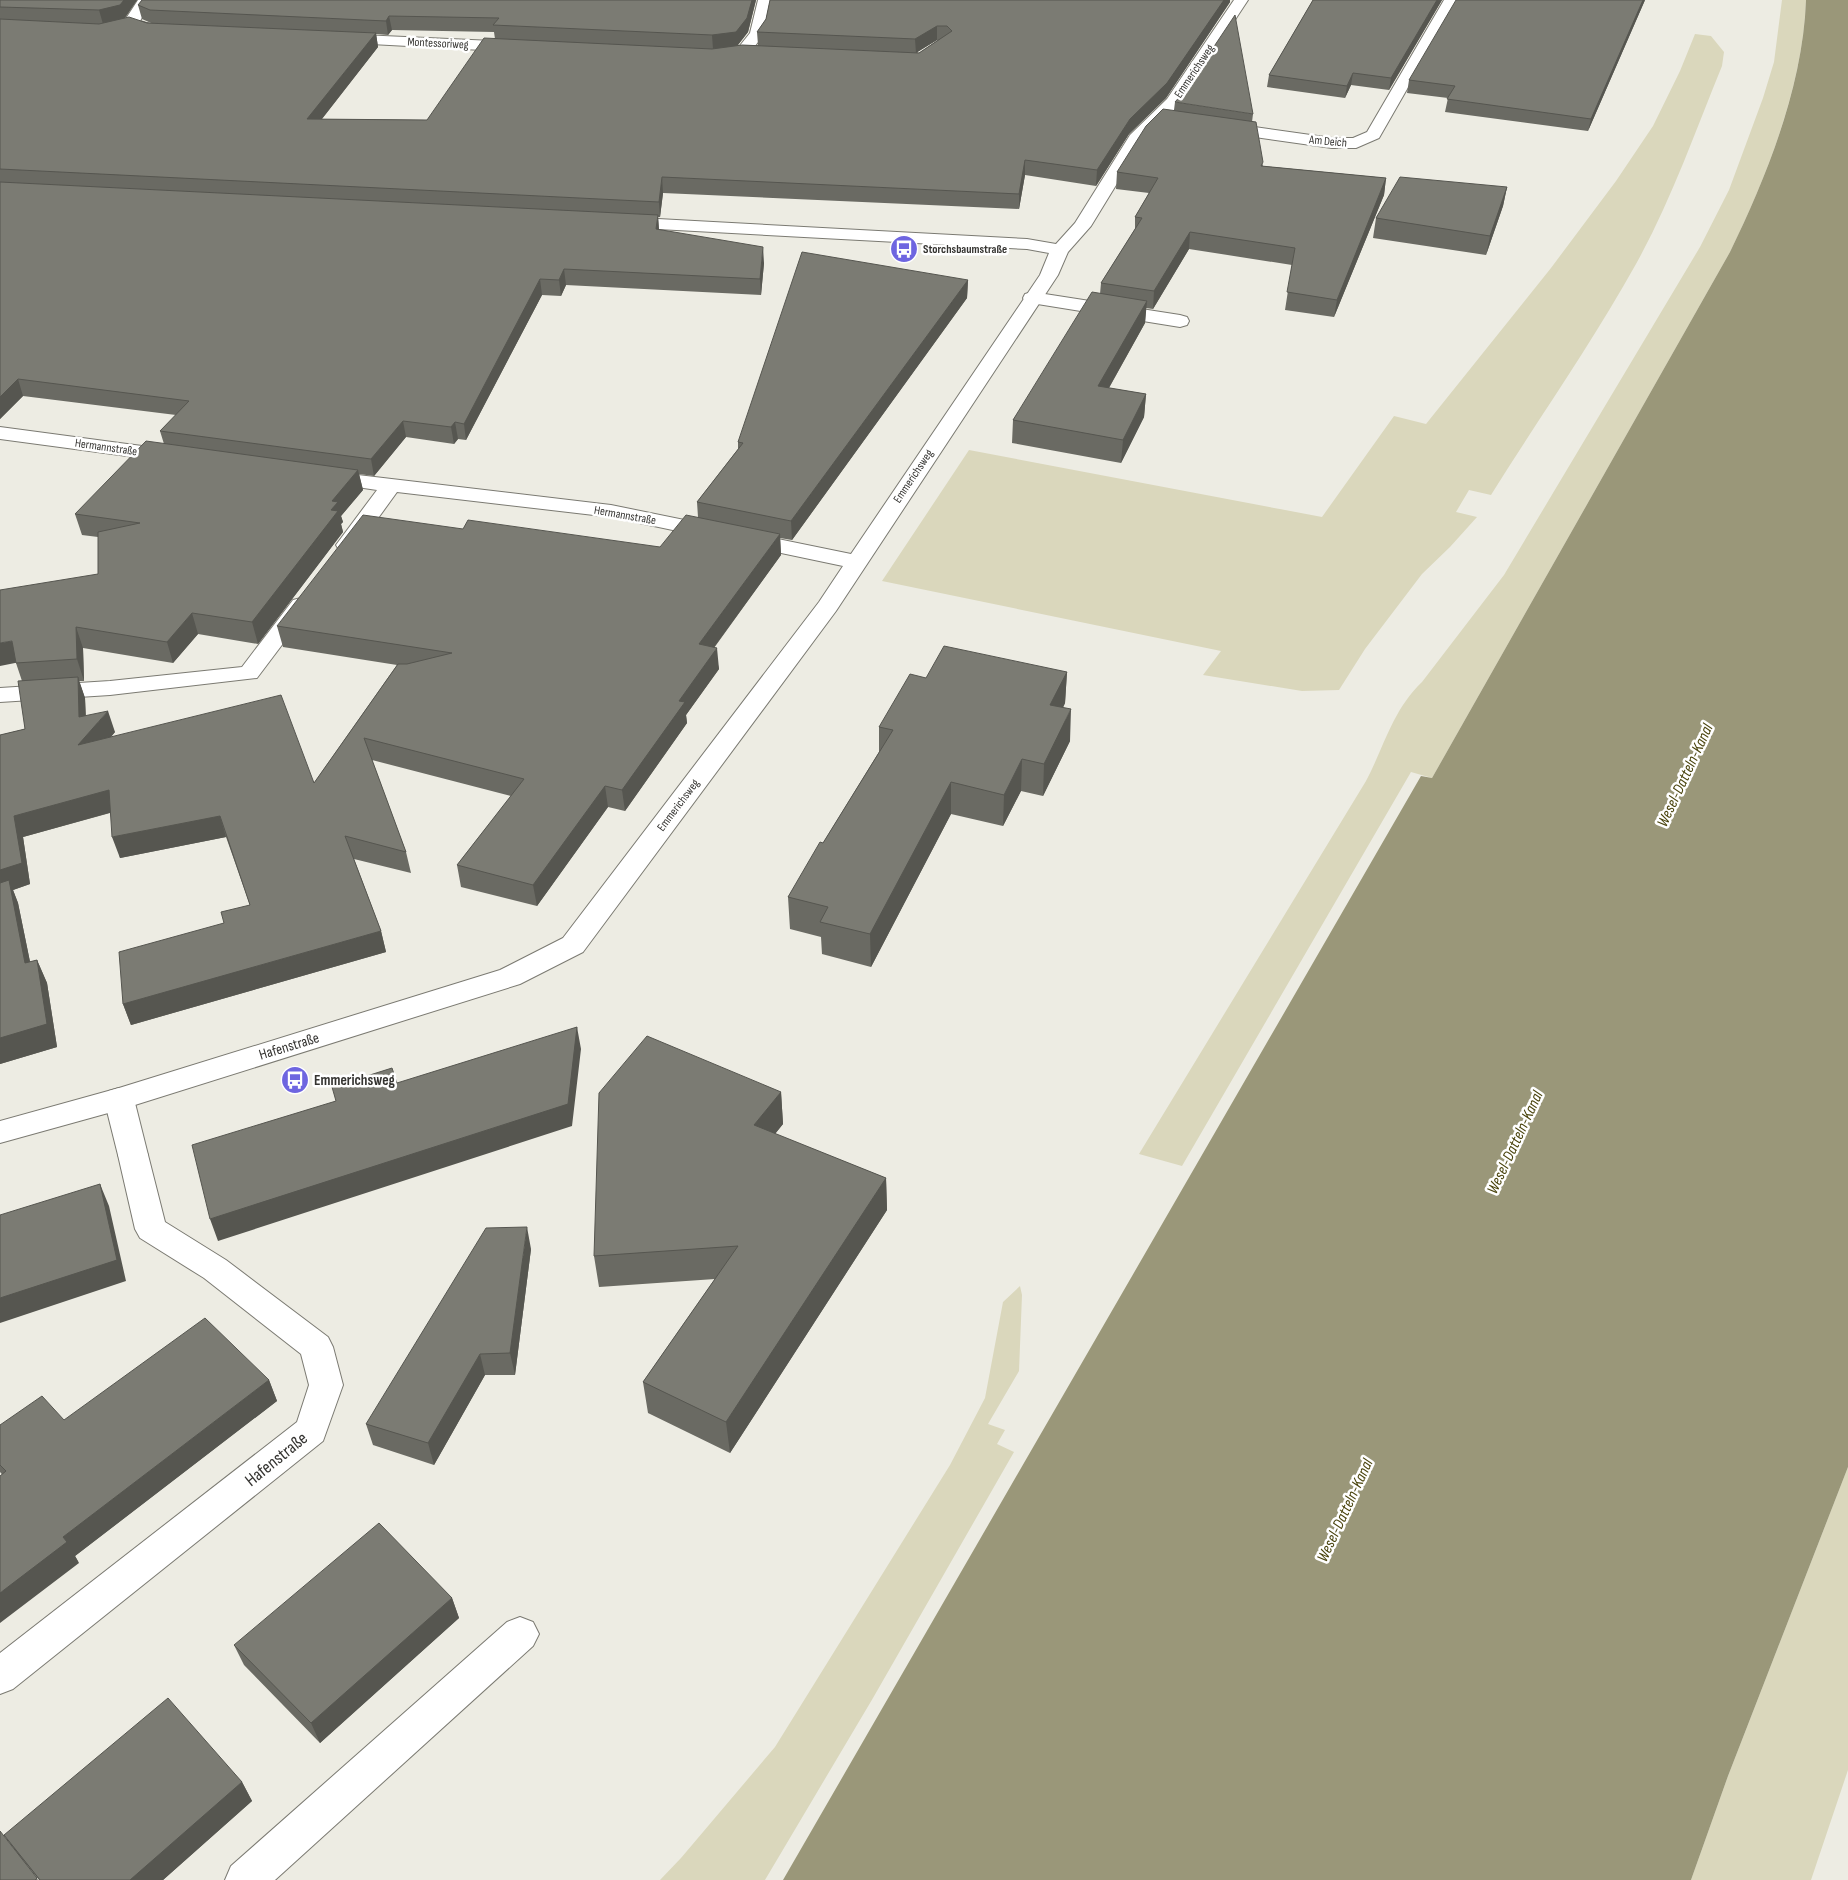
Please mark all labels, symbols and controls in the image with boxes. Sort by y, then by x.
street label: Montessoriweg [407,34,469,53]
street label: Emmerichsweg [1171,41,1218,101]
street label: Am Deich [1307,132,1347,151]
bus stop icon: Storchsbaumstraße [889,234,919,264]
place label: Storchsbaumstraße [923,242,1007,257]
street label: Hermannstraße [74,436,138,459]
street label: Emmerichsweg [890,446,937,506]
street label: Hermannstraße [593,503,657,528]
water label: Wesel-Datteln-Kanal [1653,720,1718,830]
street label: Emmerichsweg [654,776,703,834]
street label: Hafenstraße [257,1028,322,1065]
bus stop icon: Emmerichsweg [280,1065,310,1095]
place label: Emmerichsweg [314,1071,396,1090]
water label: Wesel-Datteln-Kanal [1483,1087,1548,1197]
street label: Hafenstraße [241,1428,312,1491]
water label: Wesel-Datteln-Kanal [1313,1455,1378,1565]

